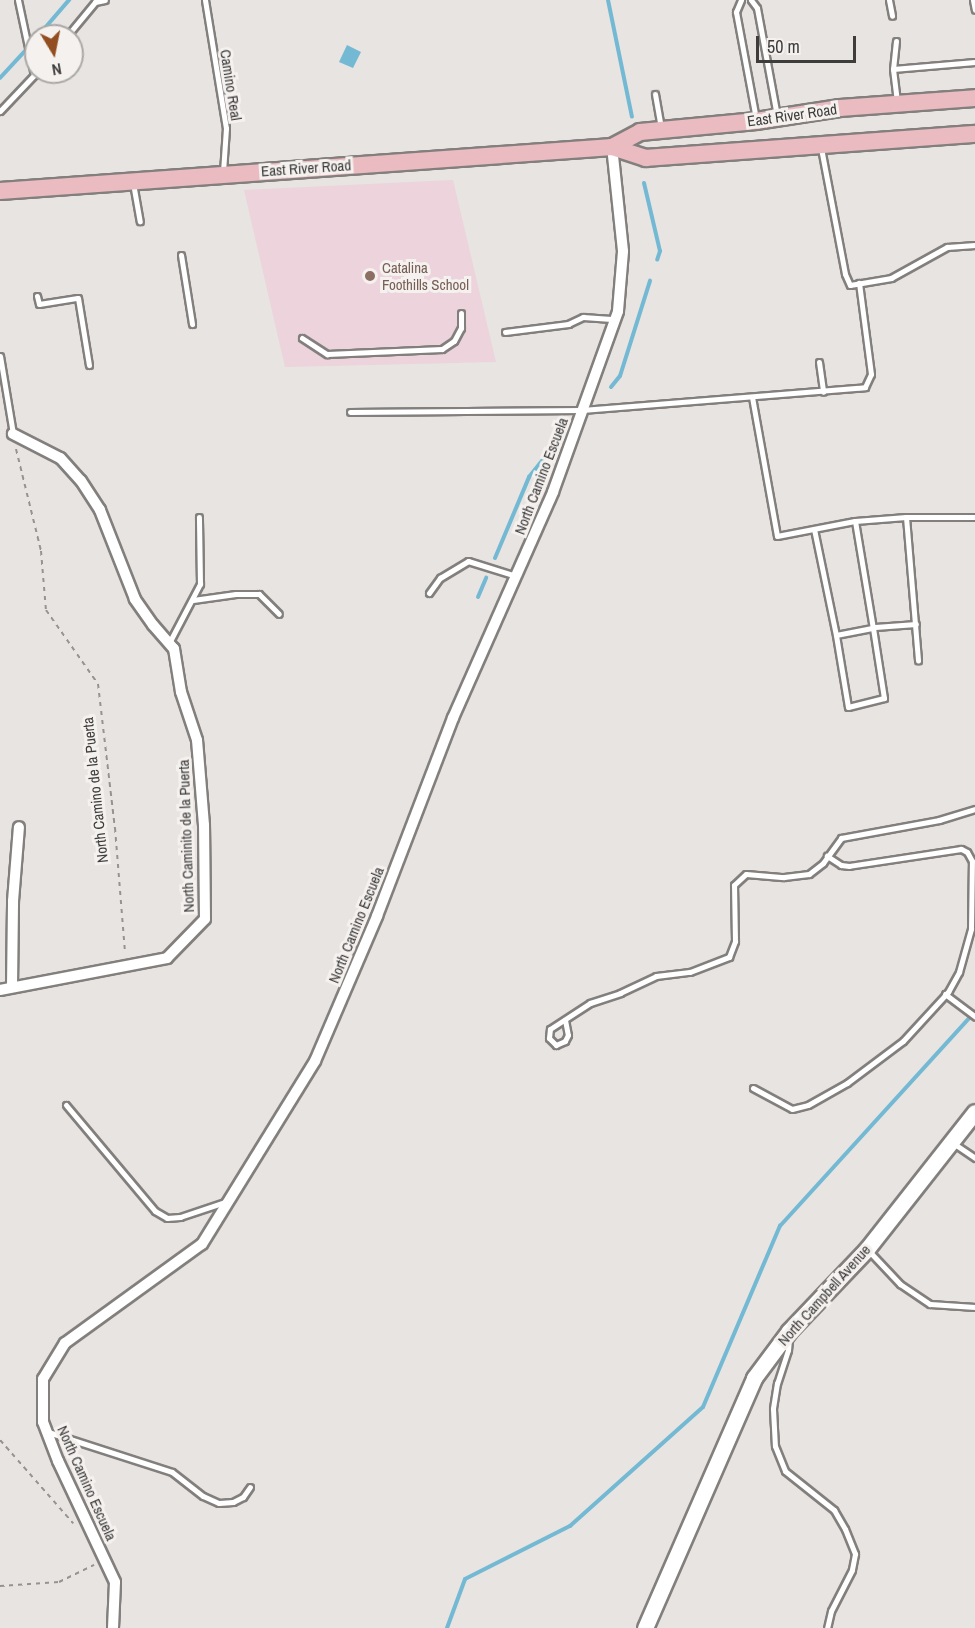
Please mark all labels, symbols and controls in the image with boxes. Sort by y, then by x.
north arrow [24,24,84,84]
scale bar [759,24,860,62]
text: 50 m [767,34,800,59]
street label: Camino Real [216,48,246,122]
text: N [50,58,63,81]
street label: East River Road [746,100,838,130]
street label: East River Road [260,156,352,180]
place label: Catalina Foothills School [382,258,469,293]
marker: Catalina Foothills School [363,269,377,283]
street label: North Camino Escuela [510,415,572,537]
street label: North Camino de la Puerta [78,716,112,864]
street label: North Caminito de la Puerta [174,759,198,913]
street label: North Camino Escuela [324,864,388,986]
street label: North Campbell Avenue [774,1241,874,1349]
street label: North Camino Escuela [54,1423,120,1543]

